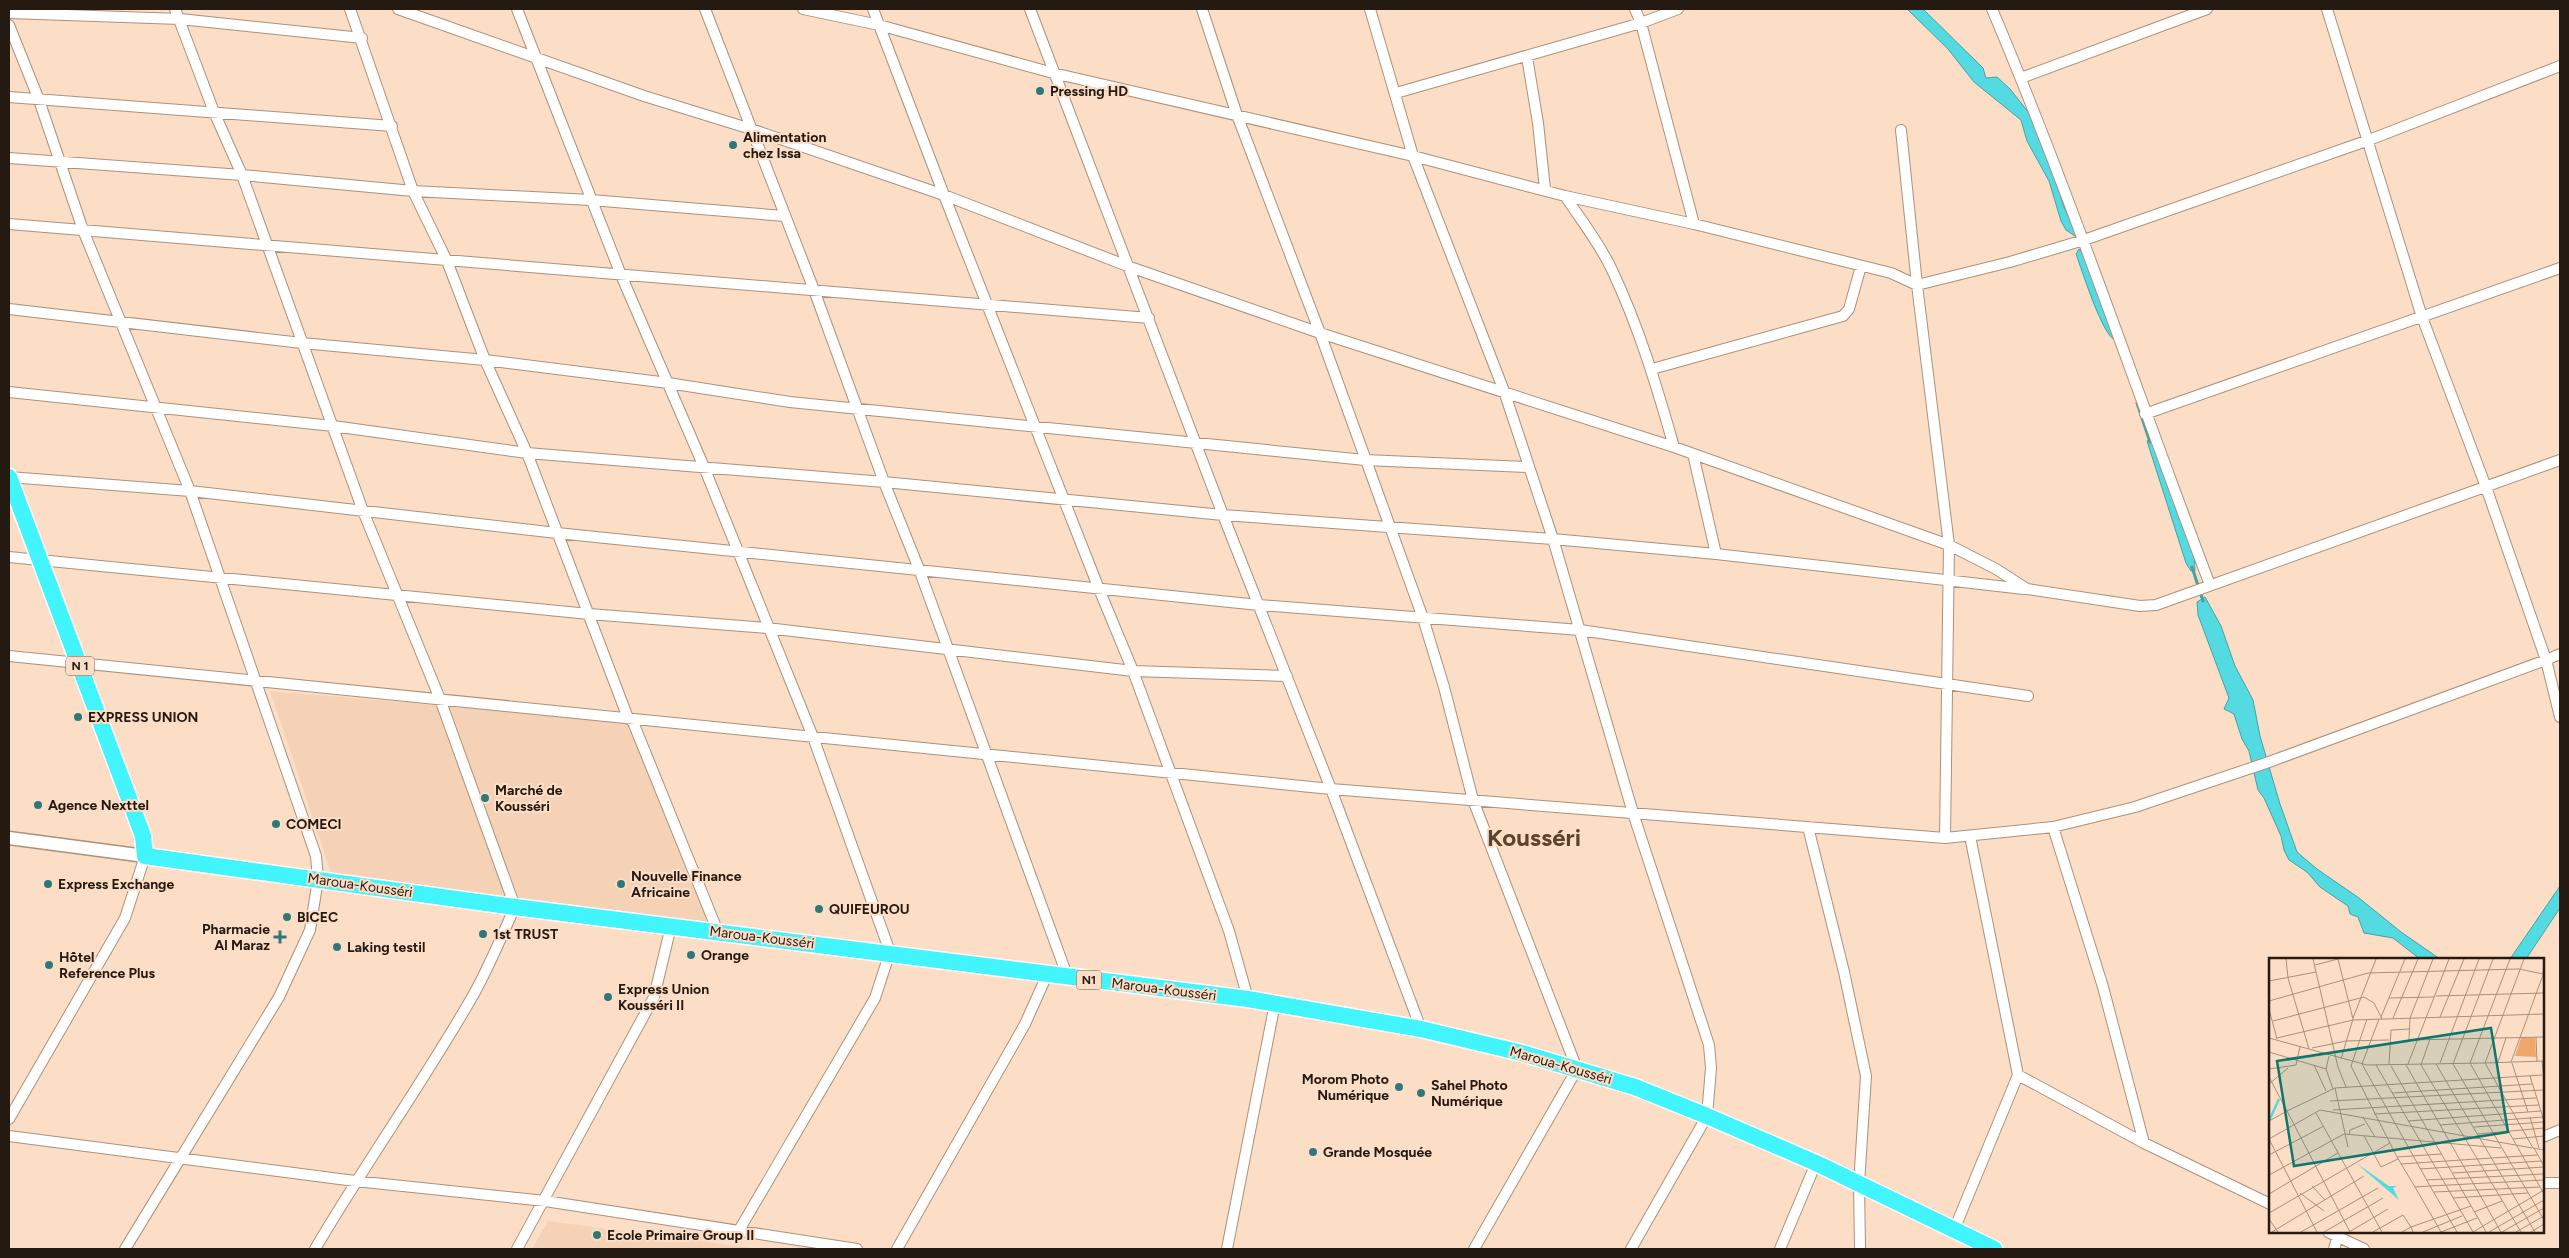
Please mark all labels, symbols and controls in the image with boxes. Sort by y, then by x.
place label: Pressing HD [1050,83,1128,100]
marker: Pressing HD [1034,85,1046,97]
place label: Alimentation chez Issa [743,129,826,162]
marker: Alimentation chez Issa [727,139,739,151]
road number: N 1 [66,656,94,676]
place label: EXPRESS UNION [88,709,198,726]
marker: EXPRESS UNION [72,711,84,723]
place label: Marché de Kousséri [495,782,563,815]
marker: Marché de Kousséri [479,792,491,804]
place label: Agence Nexttel [48,797,149,814]
marker: Agence Nexttel [32,799,44,811]
place label: COMECI [286,816,342,833]
marker: COMECI [270,818,282,830]
district label: Kousséri [1487,823,1581,852]
place label: Nouvelle Finance Africaine [631,868,742,901]
street label: Maroua-Kousséri [306,870,413,901]
place label: Express Exchange [58,876,175,893]
marker: Express Exchange [42,878,54,890]
marker: Nouvelle Finance Africaine [615,878,627,890]
place label: QUIFEUROU [829,901,910,918]
marker: QUIFEUROU [813,903,825,915]
place label: BICEC [297,909,338,926]
marker: BICEC [281,911,293,923]
place label: Pharmacie Al Maraz [202,921,270,954]
street label: Maroua-Kousséri [708,923,815,952]
place label: 1st TRUST [493,926,558,943]
marker: 1st TRUST [477,928,489,940]
marker: Pharmacie Al Maraz [274,931,286,943]
place label: Laking testil [347,939,425,956]
marker: Laking testil [331,941,343,953]
place label: Orange [701,947,749,964]
place label: Hôtel Reference Plus [59,949,155,982]
marker: Orange [685,949,697,961]
inset map [2269,958,2544,1233]
marker: Hôtel Reference Plus [43,959,55,971]
road number: N1 [1076,970,1102,990]
street label: Maroua-Kousséri [1110,975,1217,1004]
place label: Express Union Kousséri II [618,981,709,1014]
marker: Express Union Kousséri II [602,991,614,1003]
street label: Maroua-Kousséri [1508,1043,1614,1088]
place label: Morom Photo Numérique [1302,1071,1389,1104]
place label: Sahel Photo Numérique [1431,1077,1508,1110]
marker: Morom Photo Numérique [1393,1081,1405,1093]
marker: Sahel Photo Numérique [1415,1087,1427,1099]
place label: Grande Mosquée [1323,1144,1432,1161]
marker: Grande Mosquée [1307,1146,1319,1158]
place label: Ecole Primaire Group II [607,1227,754,1244]
marker: Ecole Primaire Group II [591,1229,603,1241]

